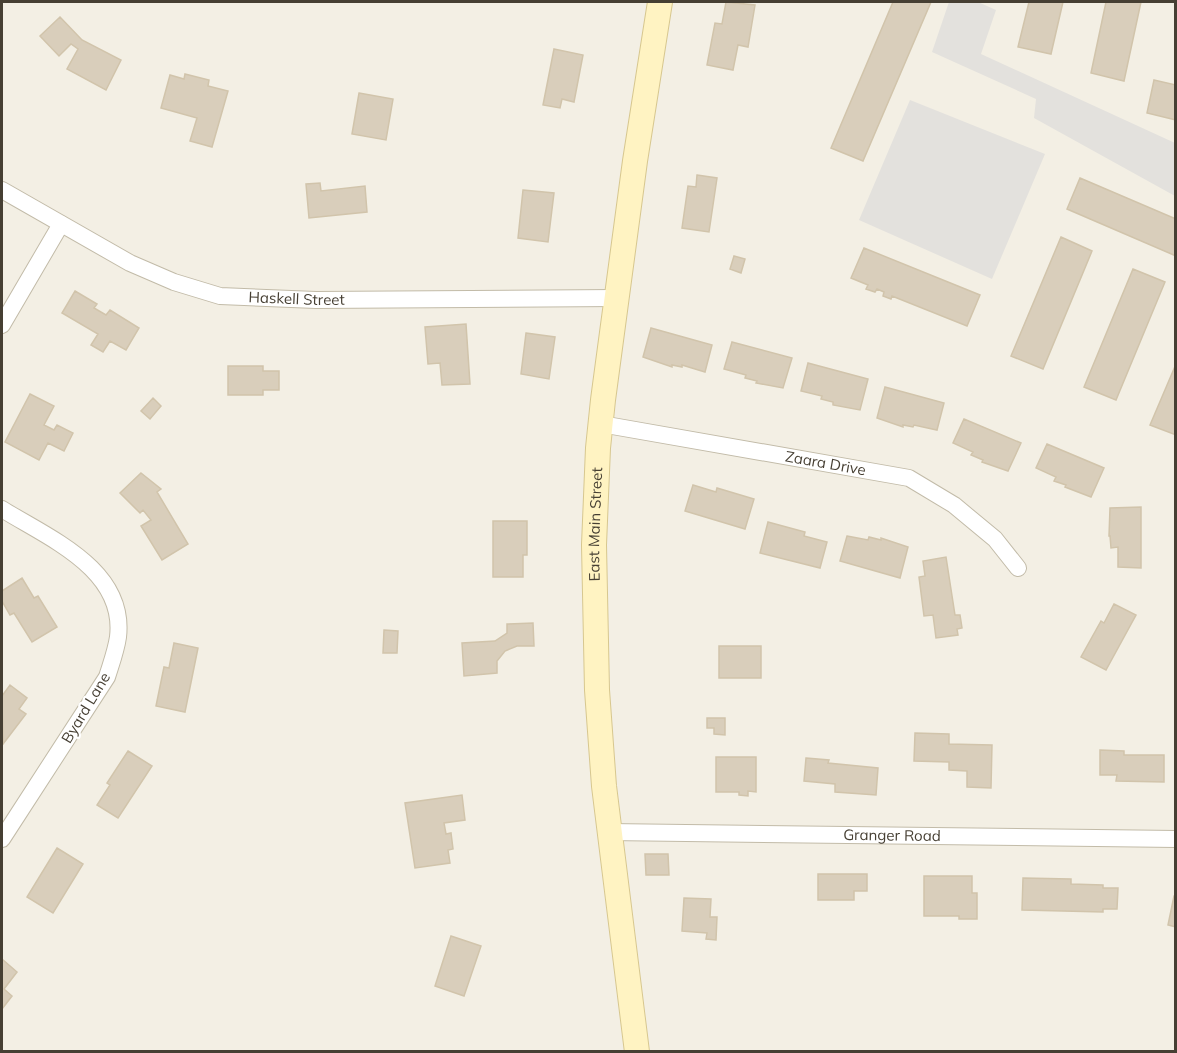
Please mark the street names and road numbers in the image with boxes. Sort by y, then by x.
street label: Haskell Street [248,287,345,309]
street label: Zaara Drive [784,446,867,479]
street label: East Main Street [584,467,606,582]
street label: Byard Lane [57,669,114,747]
street label: Granger Road [843,825,941,845]

